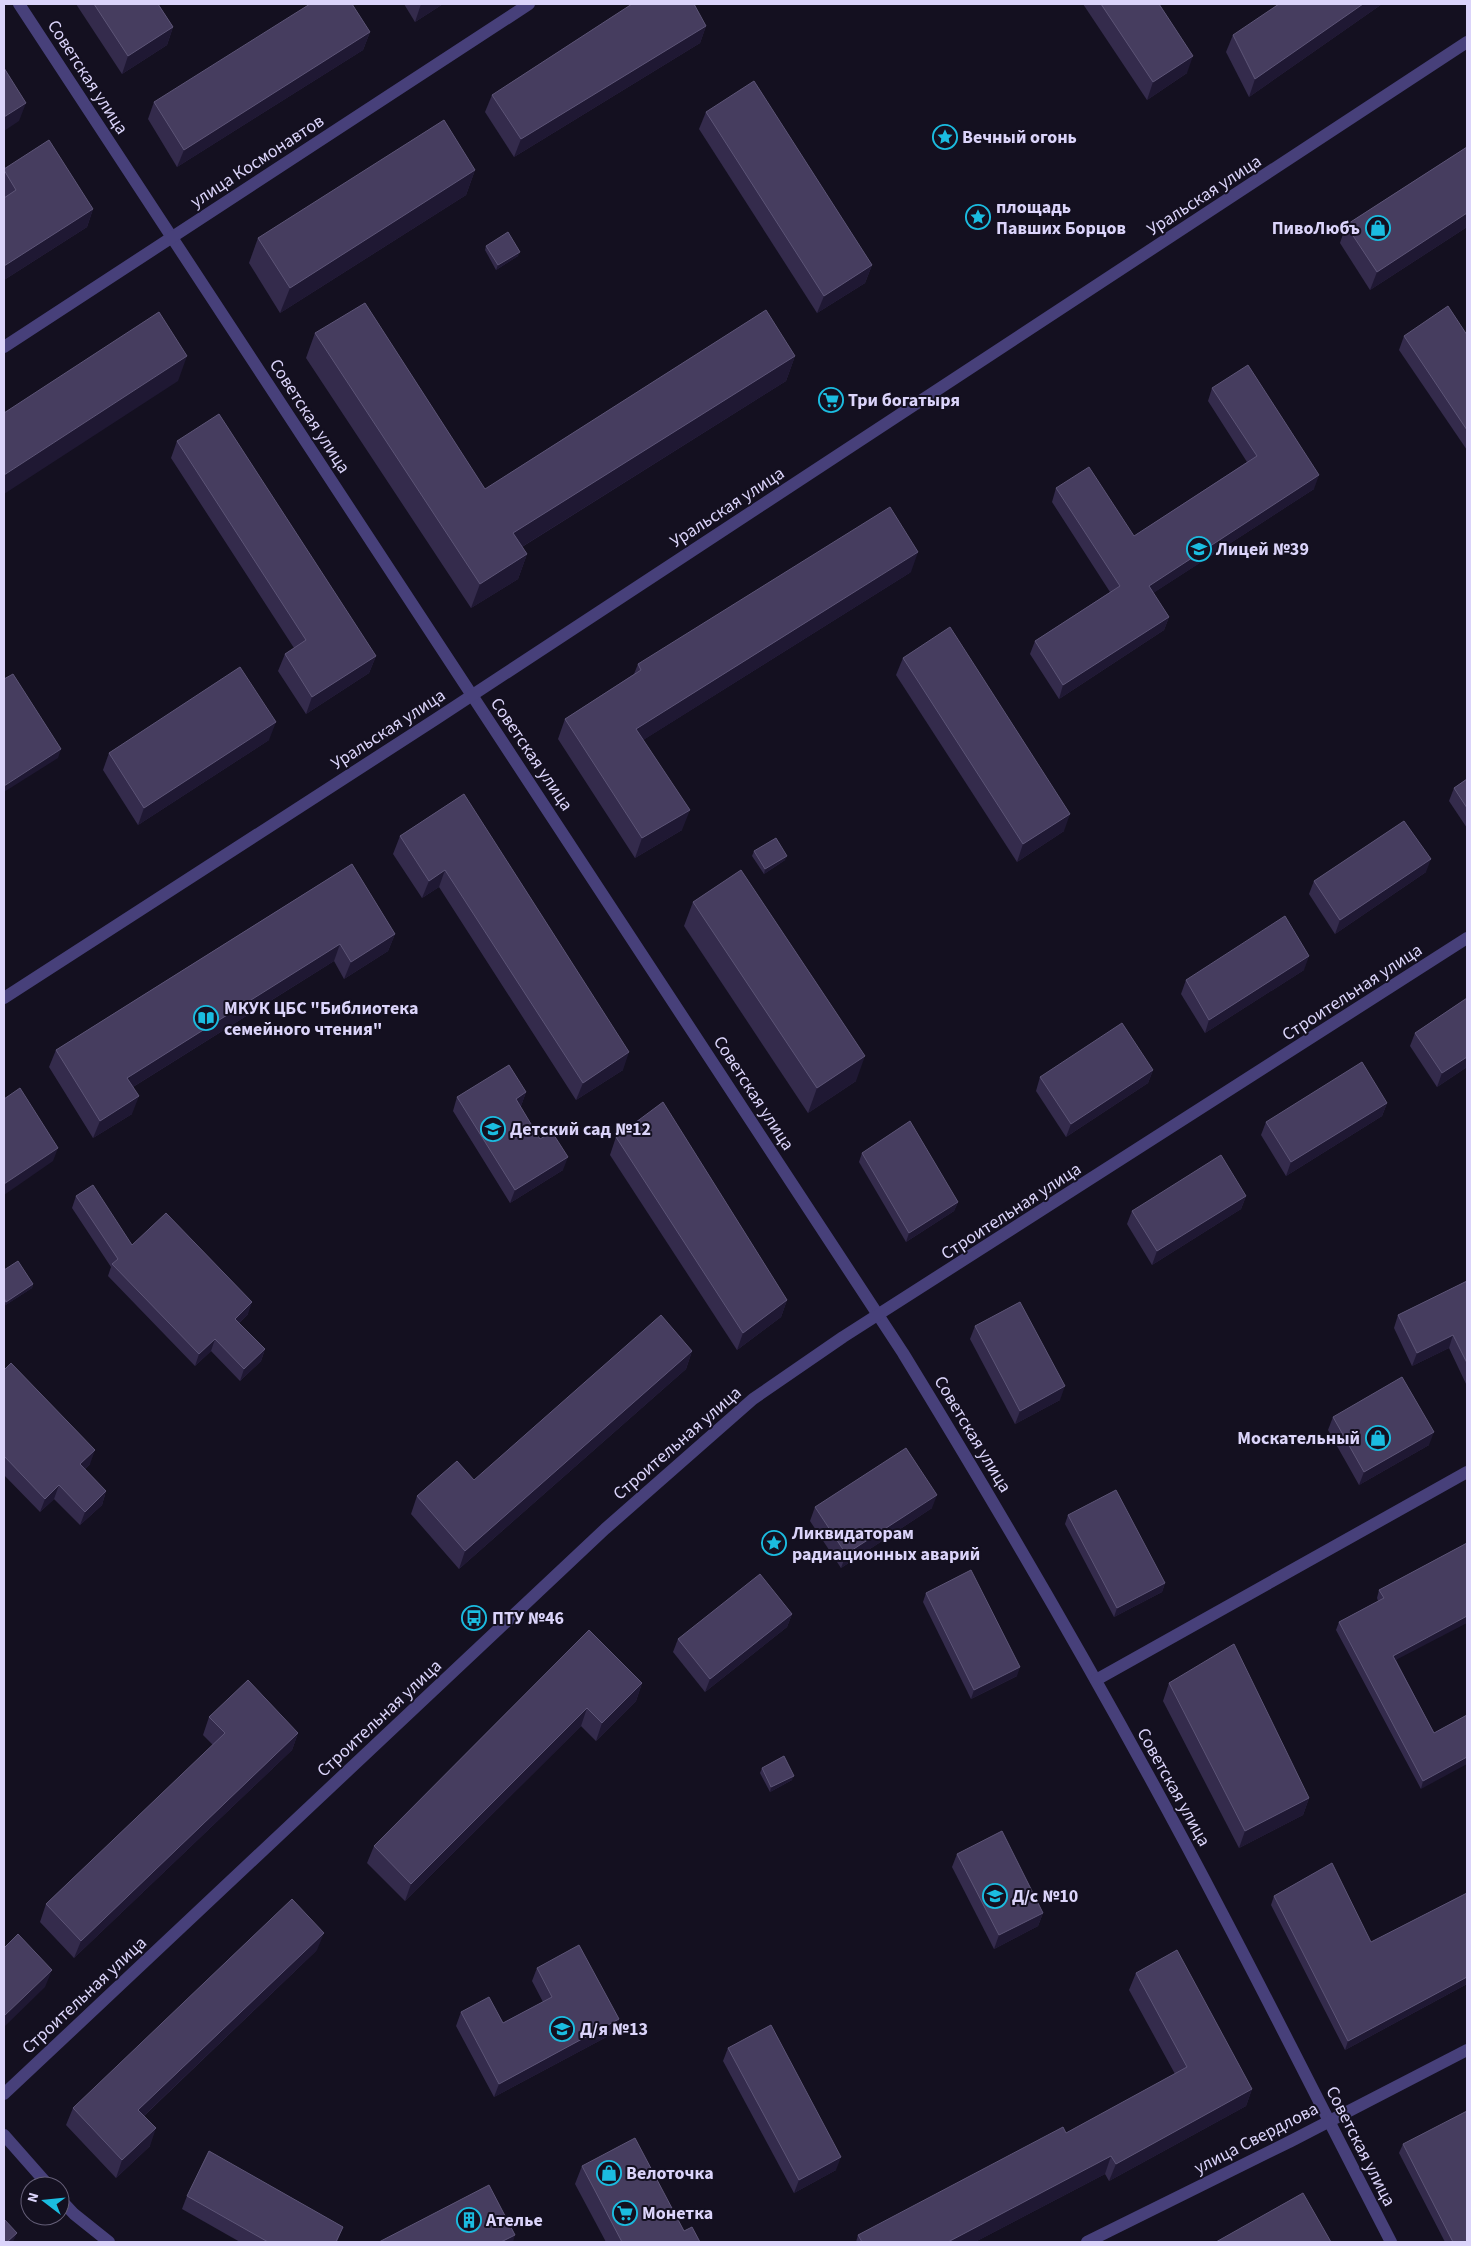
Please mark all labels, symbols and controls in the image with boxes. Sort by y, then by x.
street label: Советская улица [41,15,134,139]
street label: улица Космонавтов [185,109,329,214]
place icon: Вечный огонь [932,124,958,150]
place label: Вечный огонь [962,125,1077,150]
street label: Уральская улица [1142,149,1266,242]
place label: площадь Павших Борцов [996,195,1126,241]
place icon: площадь Павших Борцов [965,204,991,230]
shop icon: ПивоЛюбъ [1365,215,1391,241]
place label: ПивоЛюбъ [1272,216,1360,241]
street label: Советская улица [263,354,356,478]
supermarket icon: Три богатыря [818,387,844,413]
place label: Три богатыря [848,388,960,413]
street label: Уральская улица [665,461,789,554]
school or university icon: Лицей №39 [1186,536,1212,562]
place label: Лицей №39 [1215,537,1309,562]
street label: Уральская улица [326,683,450,776]
street label: Советская улица [484,693,579,816]
street label: Строительная улица [1277,938,1427,1047]
place label: МКУК ЦБС "Библиотека семейного чтения" [224,996,418,1042]
library icon: МКУК ЦБС "Библиотека семейного чтения" [193,1005,219,1031]
street label: Советская улица [707,1031,800,1155]
school or university icon: Детский сад №12 [480,1116,506,1142]
place label: Детский сад №12 [510,1117,651,1142]
street label: Строительная улица [936,1157,1086,1266]
street label: Советская улица [928,1371,1017,1497]
street label: Строительная улица [608,1381,747,1506]
shop icon: Москательный [1365,1425,1391,1451]
place label: Москательный [1237,1426,1360,1451]
place label: Ликвидаторам радиационных аварий [791,1521,980,1567]
place icon: Ликвидаторам радиационных аварий [761,1530,787,1556]
bus stop icon: ПТУ №46 [461,1605,487,1631]
place label: ПТУ №46 [492,1606,564,1631]
street label: Строительная улица [311,1654,447,1783]
street label: Советская улица [1131,1723,1217,1851]
school or university icon: Д/с №10 [982,1883,1008,1909]
place label: Д/с №10 [1012,1884,1078,1909]
street label: Строительная улица [16,1931,152,2060]
school or university icon: Д/я №13 [549,2016,575,2042]
place label: Д/я №13 [580,2017,648,2042]
street label: Советская улица [1319,2082,1402,2211]
street label: улица Свердлова [1190,2096,1323,2181]
shop icon: Велоточка [596,2160,622,2186]
place label: Велоточка [626,2161,714,2186]
north arrow [20,2176,70,2226]
text: N [23,2190,44,2205]
supermarket icon: Монетка [612,2200,638,2226]
place label: Монетка [642,2201,713,2226]
building icon: Ателье [456,2207,482,2233]
place label: Ателье [485,2208,543,2233]

